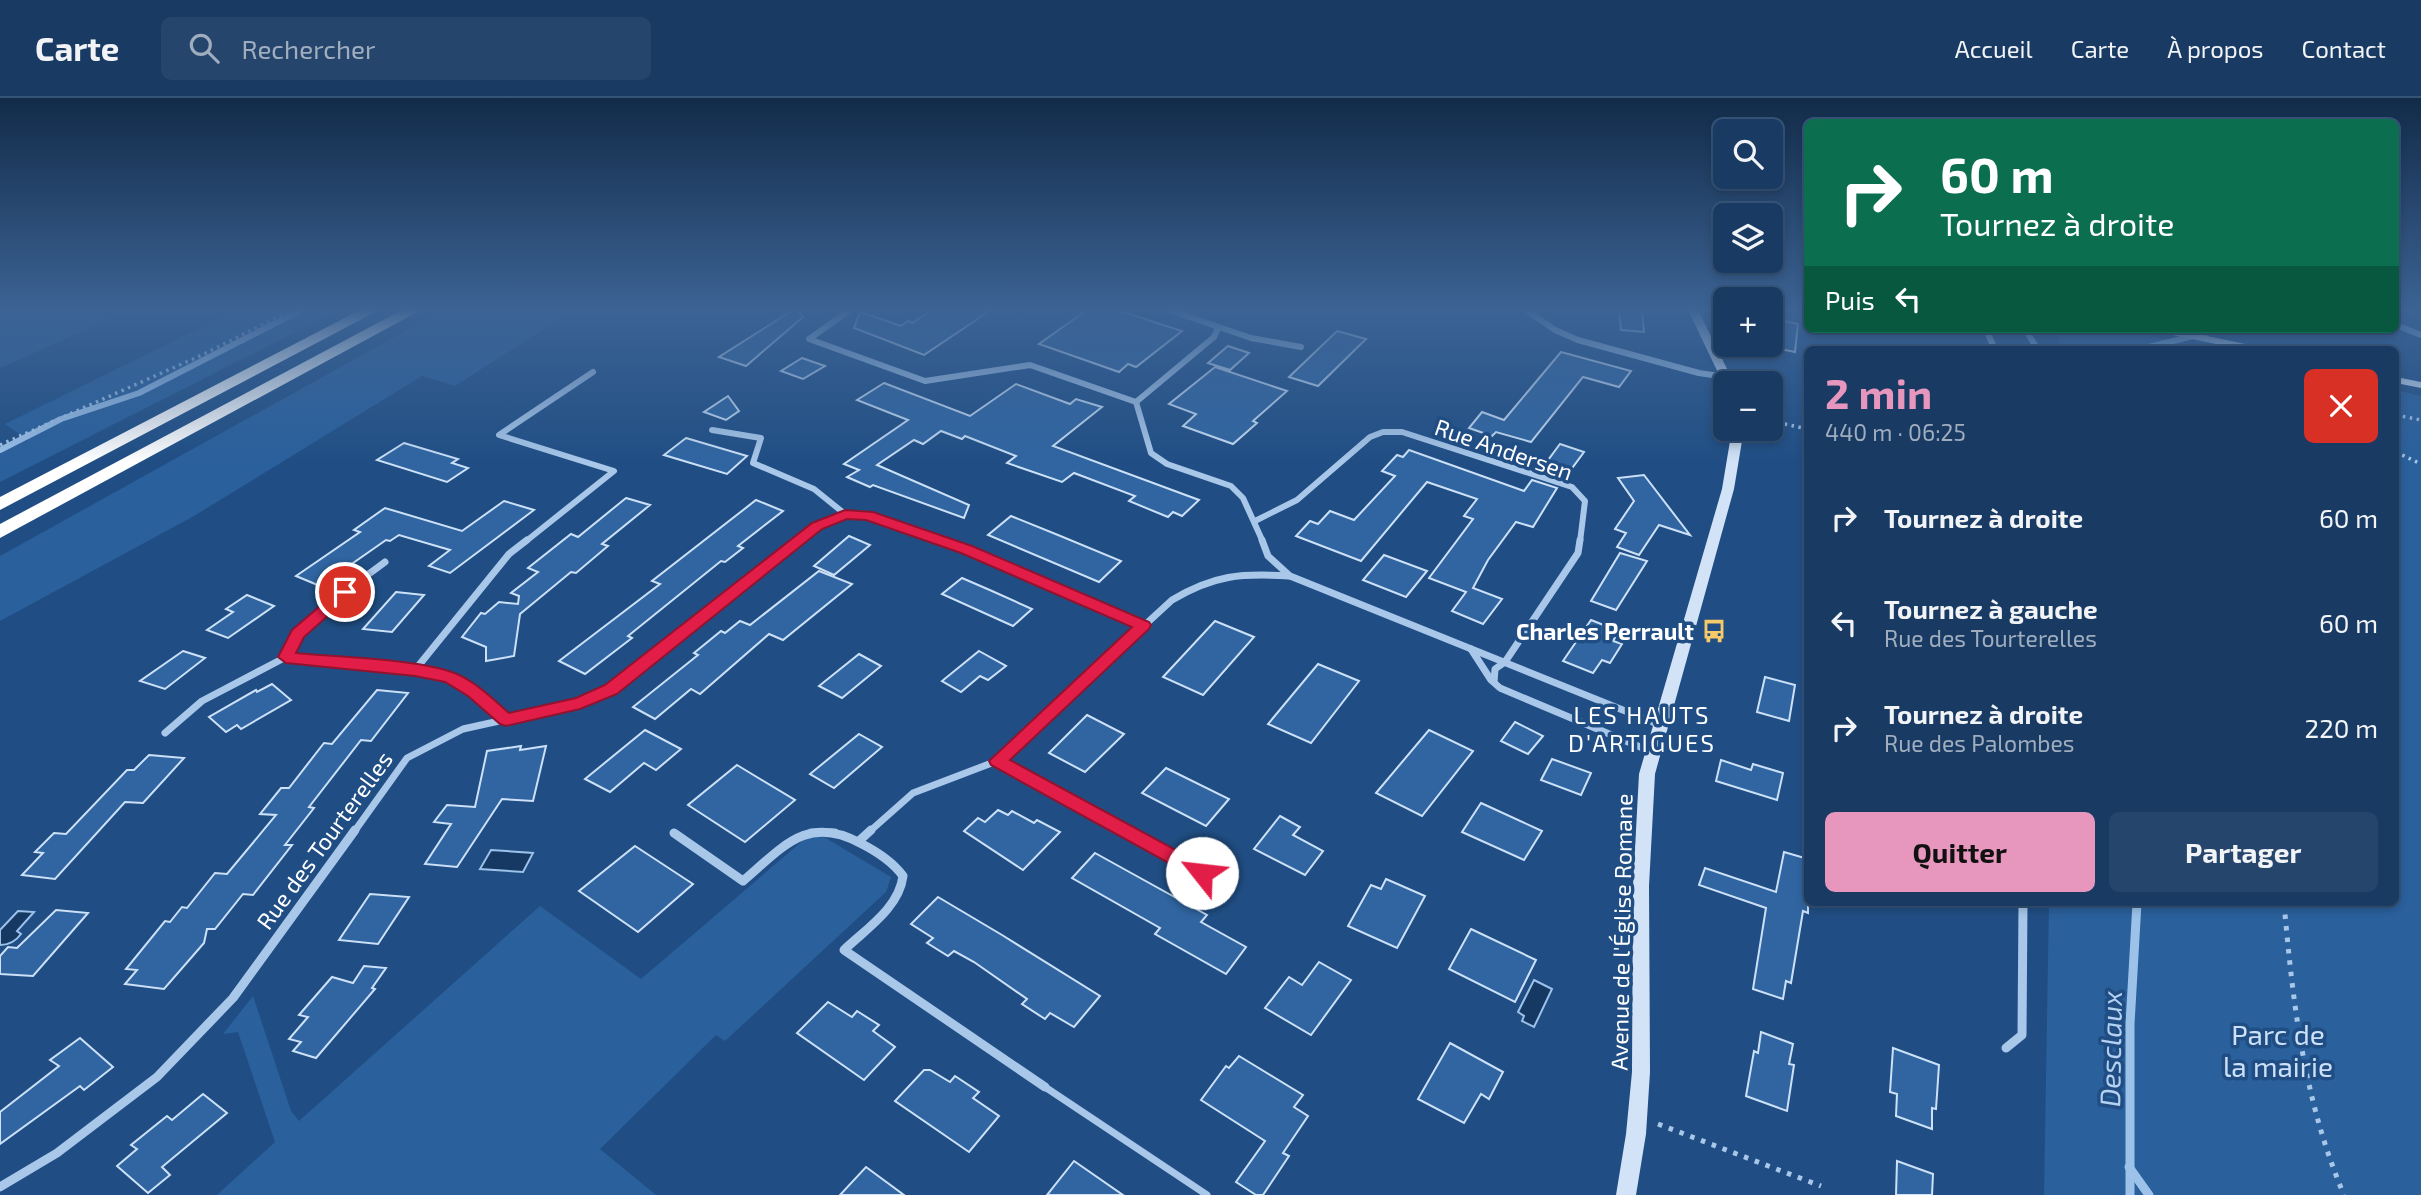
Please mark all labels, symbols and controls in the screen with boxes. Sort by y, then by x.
search box [161,17,651,80]
text: Carte [35,28,119,68]
icon: search [185,29,223,67]
text: Rechercher [241,33,375,64]
text: Accueil [1955,34,2033,63]
text: Carte [2071,34,2129,63]
text: À propos [2167,34,2264,63]
text: Contact [2302,34,2386,63]
map controls [1713,119,1783,441]
button: search [1713,119,1783,189]
text: 60 m [1940,144,2054,203]
icon: right [1825,147,1916,238]
button: layers [1713,203,1783,273]
text: Tournez à droite [1940,204,2174,242]
icon: left [1889,280,1927,318]
text: Puis [1825,284,1875,315]
button: + [1713,287,1783,357]
text: 2 min [1825,367,1932,417]
button: close [2304,369,2378,443]
button: − [1713,371,1783,441]
street label: Rue Andersen [1431,412,1577,486]
text: 440 m · 06:25 [1825,418,1966,446]
icon: right [1825,499,1863,537]
text: Tournez à droite [1884,502,2083,533]
text: 60 m [2319,502,2378,533]
pin [315,562,375,622]
icon: arrive [326,573,364,611]
text: Tournez à gauche [1884,593,2098,624]
icon: left [1825,604,1863,642]
text: 60 m [2319,607,2378,638]
place label: Charles Perrault [1516,617,1694,645]
bus stop icon: Charles Perrault [1700,617,1728,645]
text: Rue des Tourterelles [1884,624,2097,652]
text: Tournez à droite [1884,698,2083,729]
district label: LES HAUTS D'ARTIGUES [1568,700,1716,757]
icon: right [1825,709,1863,747]
text: 220 m [2305,712,2378,743]
text: Rue des Palombes [1884,729,2074,757]
street label: Rue des Tourterelles [250,746,398,934]
street label: Avenue de l'Église Romane [1605,793,1637,1071]
button: Quitter [1825,812,2095,892]
button: Partager [2109,812,2378,892]
position arrow [1165,836,1239,910]
water label: Desclaux [2092,990,2128,1107]
park label: Parc de la mairie [2223,1017,2333,1083]

